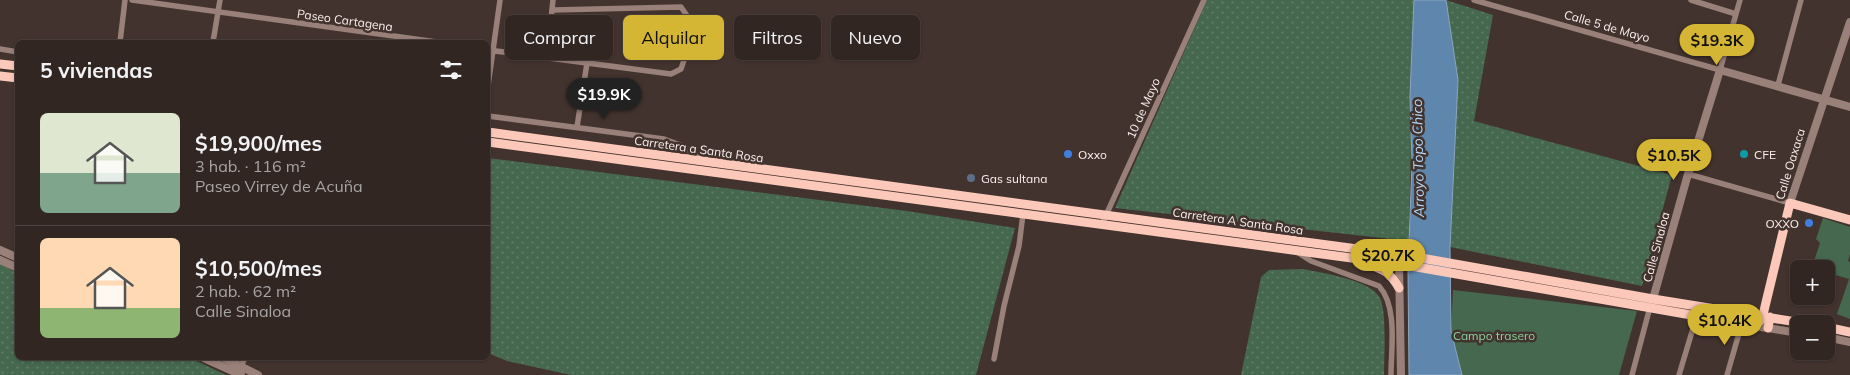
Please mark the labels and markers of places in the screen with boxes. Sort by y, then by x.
pin: $19.3K [1676,23,1758,66]
pin: $19.9K [563,78,645,120]
pin: $10.5K [1633,138,1715,181]
place label: Oxxo [1078,147,1107,162]
place label: CFE [1754,147,1776,162]
marker: Oxxo [1062,148,1074,160]
marker: CFE [1738,148,1750,160]
place label: Gas sultana [981,171,1047,186]
marker: Gas sultana [965,172,977,184]
place label: OXXO [1765,216,1799,231]
marker: OXXO [1803,217,1815,229]
pin: $20.7K [1347,238,1429,281]
pin: $10.4K [1684,304,1766,346]

